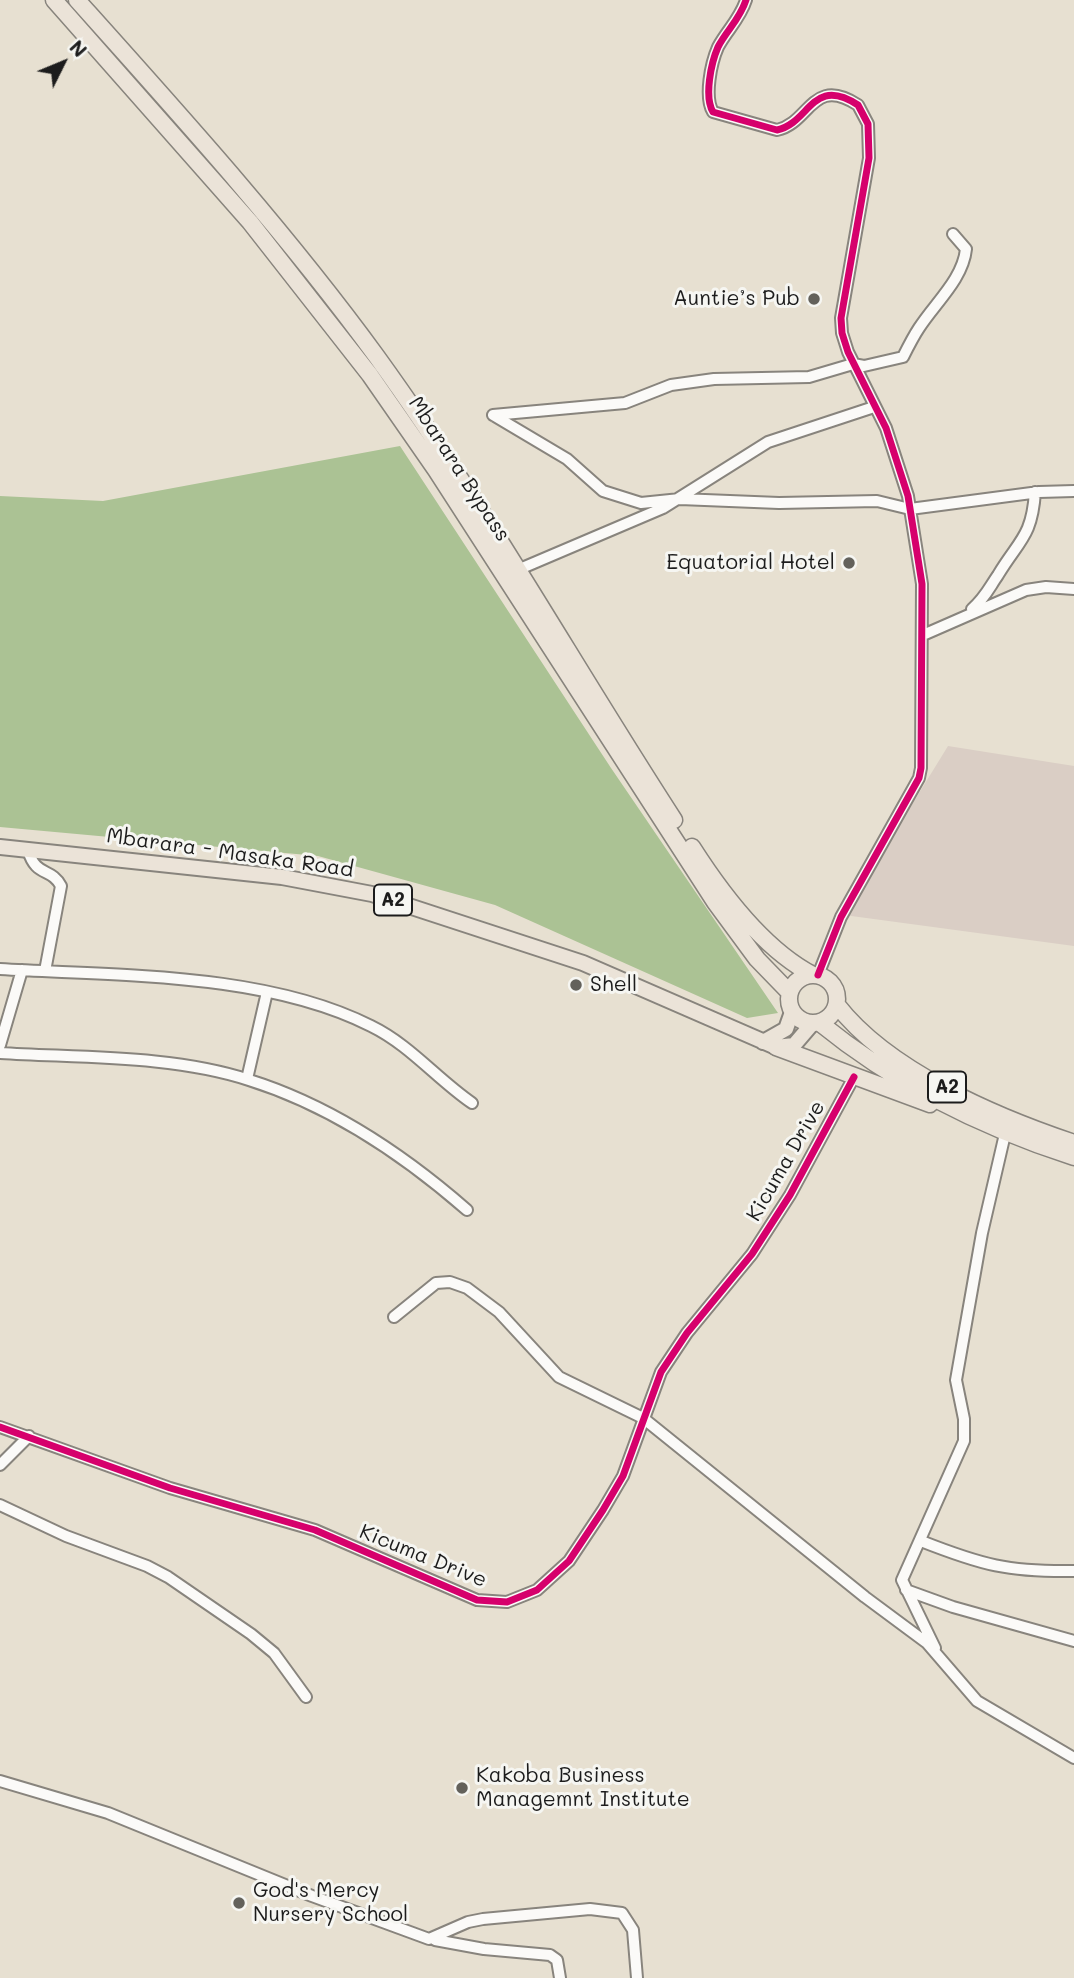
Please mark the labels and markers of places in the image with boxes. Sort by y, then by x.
place label: Auntie’s Pub [673,286,800,312]
marker: Auntie’s Pub [806,291,822,307]
place label: Equatorial Hotel [666,550,835,576]
marker: Equatorial Hotel [841,555,857,571]
place label: Shell [590,972,637,998]
marker: Shell [568,977,584,993]
place label: Kakoba Business Managemnt Institute [476,1763,690,1813]
marker: Kakoba Business Managemnt Institute [454,1780,470,1796]
place label: God's Mercy Nursery School [253,1878,408,1928]
marker: God's Mercy Nursery School [231,1895,247,1911]

